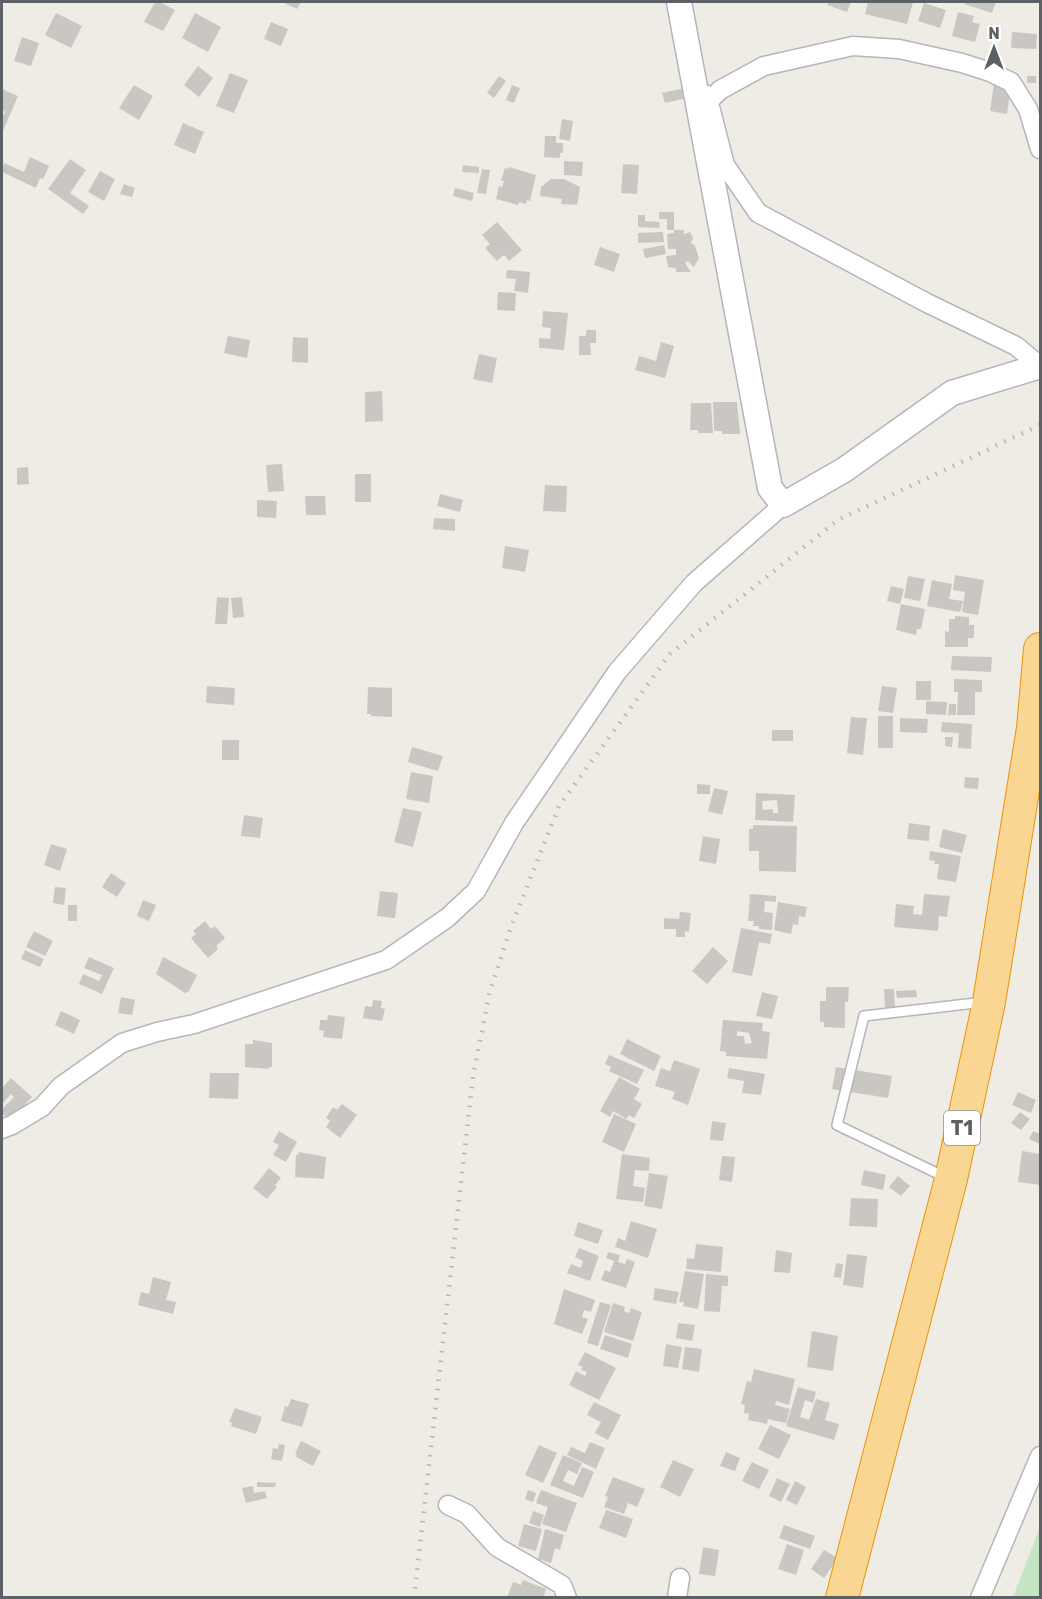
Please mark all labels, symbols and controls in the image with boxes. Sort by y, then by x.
north arrow [964,18,1024,78]
text: N [988,24,1000,43]
road number: T1 [944,1111,980,1145]

